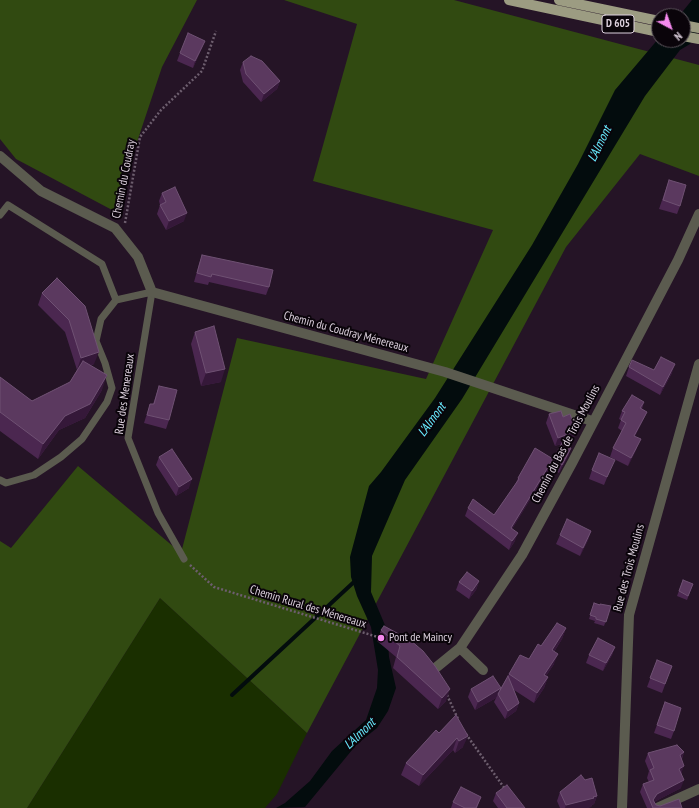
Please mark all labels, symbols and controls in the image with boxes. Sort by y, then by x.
north arrow [651,8,691,48]
road number: D 605 [602,15,634,33]
text: N [671,29,685,44]
water label: L'Almont [585,124,615,164]
street label: Chemin du Coudray [109,138,139,220]
street label: Chemin du Coudray Ménereaux [282,308,410,356]
street label: Rue des Menereaux [112,353,138,435]
street label: Chemin du Bas de Trois Moulins [529,383,603,505]
water label: L'Almont [415,400,449,440]
street label: Rue des Trois Moulins [610,523,648,613]
street label: Chemin Rural des Ménereaux [248,582,368,632]
place label: Pont de Maincy [389,631,452,645]
marker: Pont de Maincy [376,633,386,643]
water label: L'Almont [341,715,379,753]

